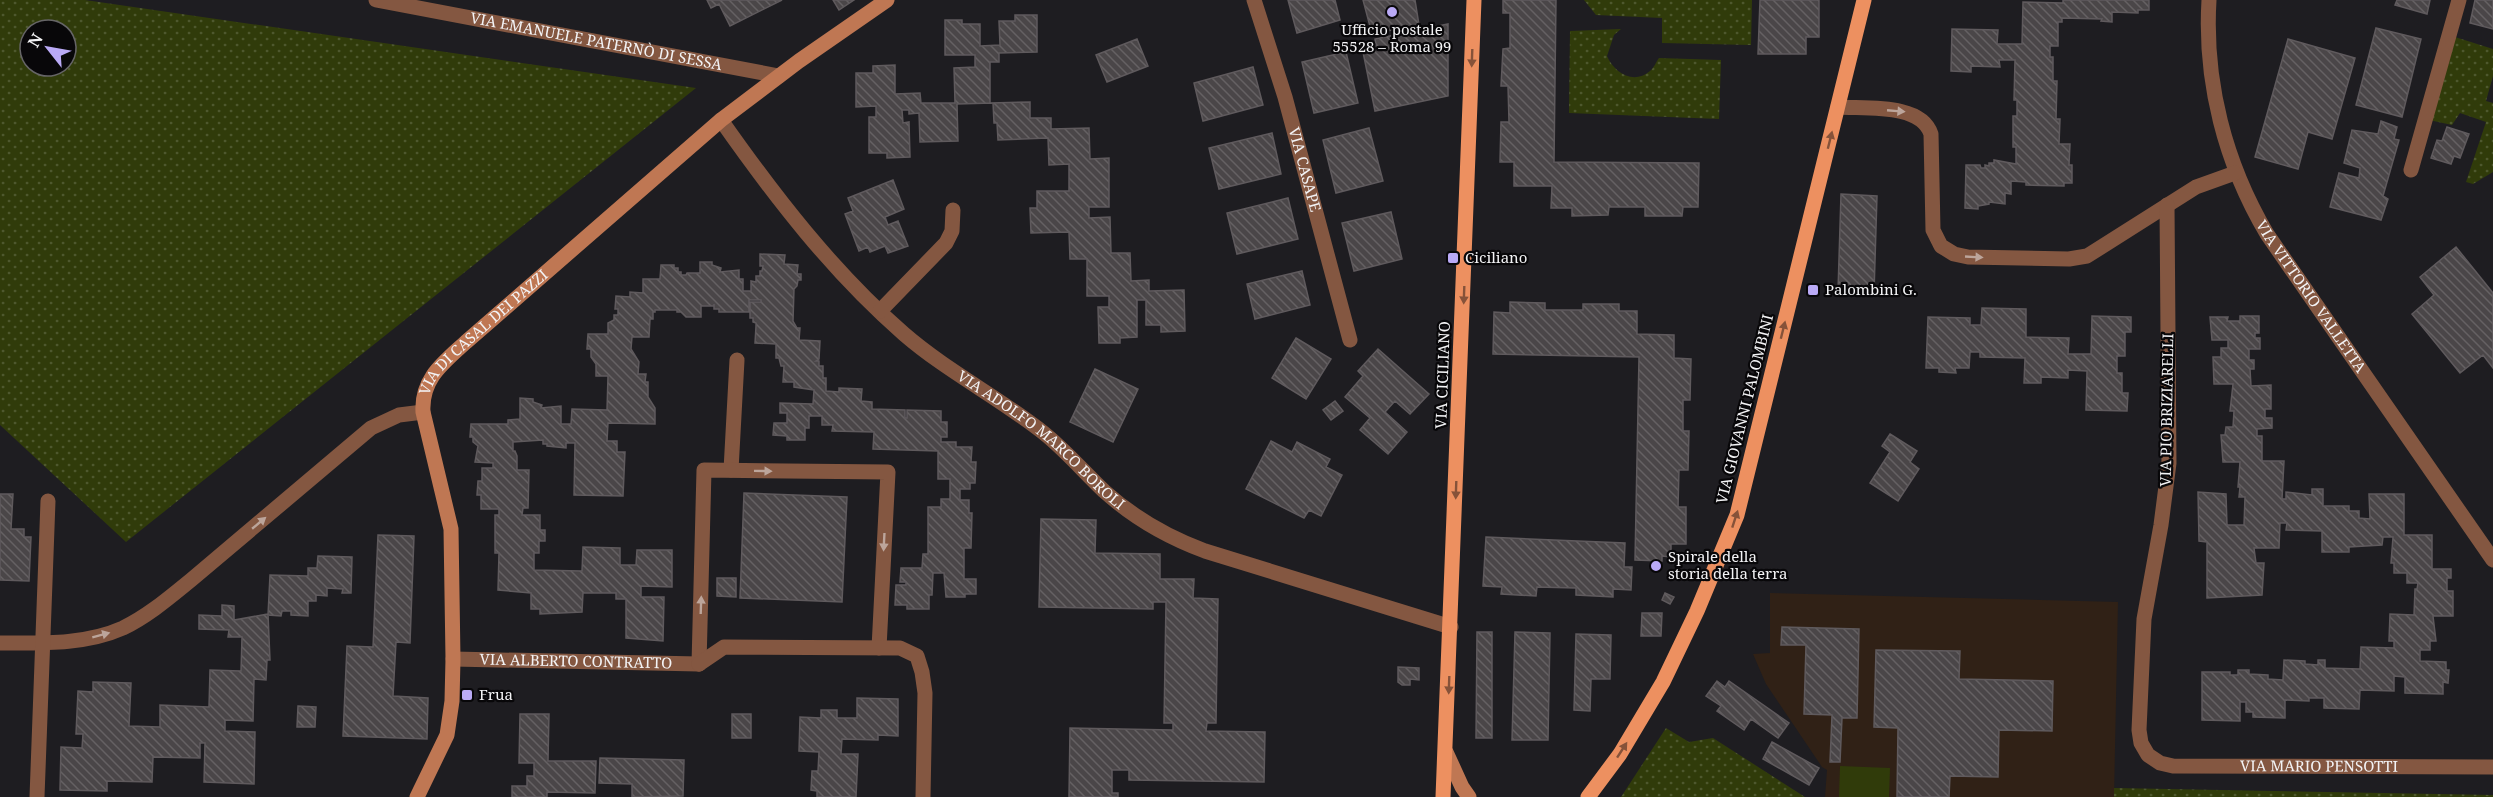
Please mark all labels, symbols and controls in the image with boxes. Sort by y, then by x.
marker: Ufficio postale 55528 – Roma 99 [1385,5,1399,19]
street label: VIA EMANUELE PATERNÒ DI SESSA [469,7,724,74]
north arrow [18,18,78,78]
place label: Ufficio postale 55528 – Roma 99 [1332,19,1452,56]
text: N [22,29,48,51]
one-way arrow [1468,49,1477,68]
one-way arrow [1887,107,1906,116]
street label: VIA CASAPE [1285,125,1326,214]
one-way arrow [1825,131,1835,150]
street label: VIA VITTORIO VALLETTA [2252,216,2371,377]
place label: Ciciliano [1465,247,1527,267]
marker: Ciciliano [1446,251,1460,265]
one-way arrow [1965,252,1984,261]
street label: VIA DI CASAL DEI PAZZI [414,264,552,397]
place label: Palombini G. [1825,279,1917,299]
marker: Palombini G. [1806,283,1820,297]
one-way arrow [1459,286,1468,305]
street label: VIA GIOVANNI PALOMBINI [1711,312,1777,506]
one-way arrow [1778,320,1788,339]
street label: VIA CICILIANO [1430,321,1454,429]
street label: VIA PIO BRIZIARELLI [2155,333,2177,487]
street label: VIA ADOLFO MARCO BOROLI [954,365,1129,514]
one-way arrow [754,466,773,475]
one-way arrow [1452,481,1461,500]
one-way arrow [1731,510,1740,528]
one-way arrow [251,517,266,530]
one-way arrow [880,533,889,552]
place label: Spirale della storia della terra [1668,546,1787,583]
marker: Spirale della storia della terra [1649,559,1663,573]
one-way arrow [696,596,705,615]
one-way arrow [92,629,110,639]
street label: VIA ALBERTO CONTRATTO [480,649,672,672]
one-way arrow [1444,676,1454,695]
place label: Frua [479,684,513,704]
marker: Frua [460,688,474,702]
one-way arrow [1617,742,1628,758]
street label: VIA MARIO PENSOTTI [2240,755,2398,776]

